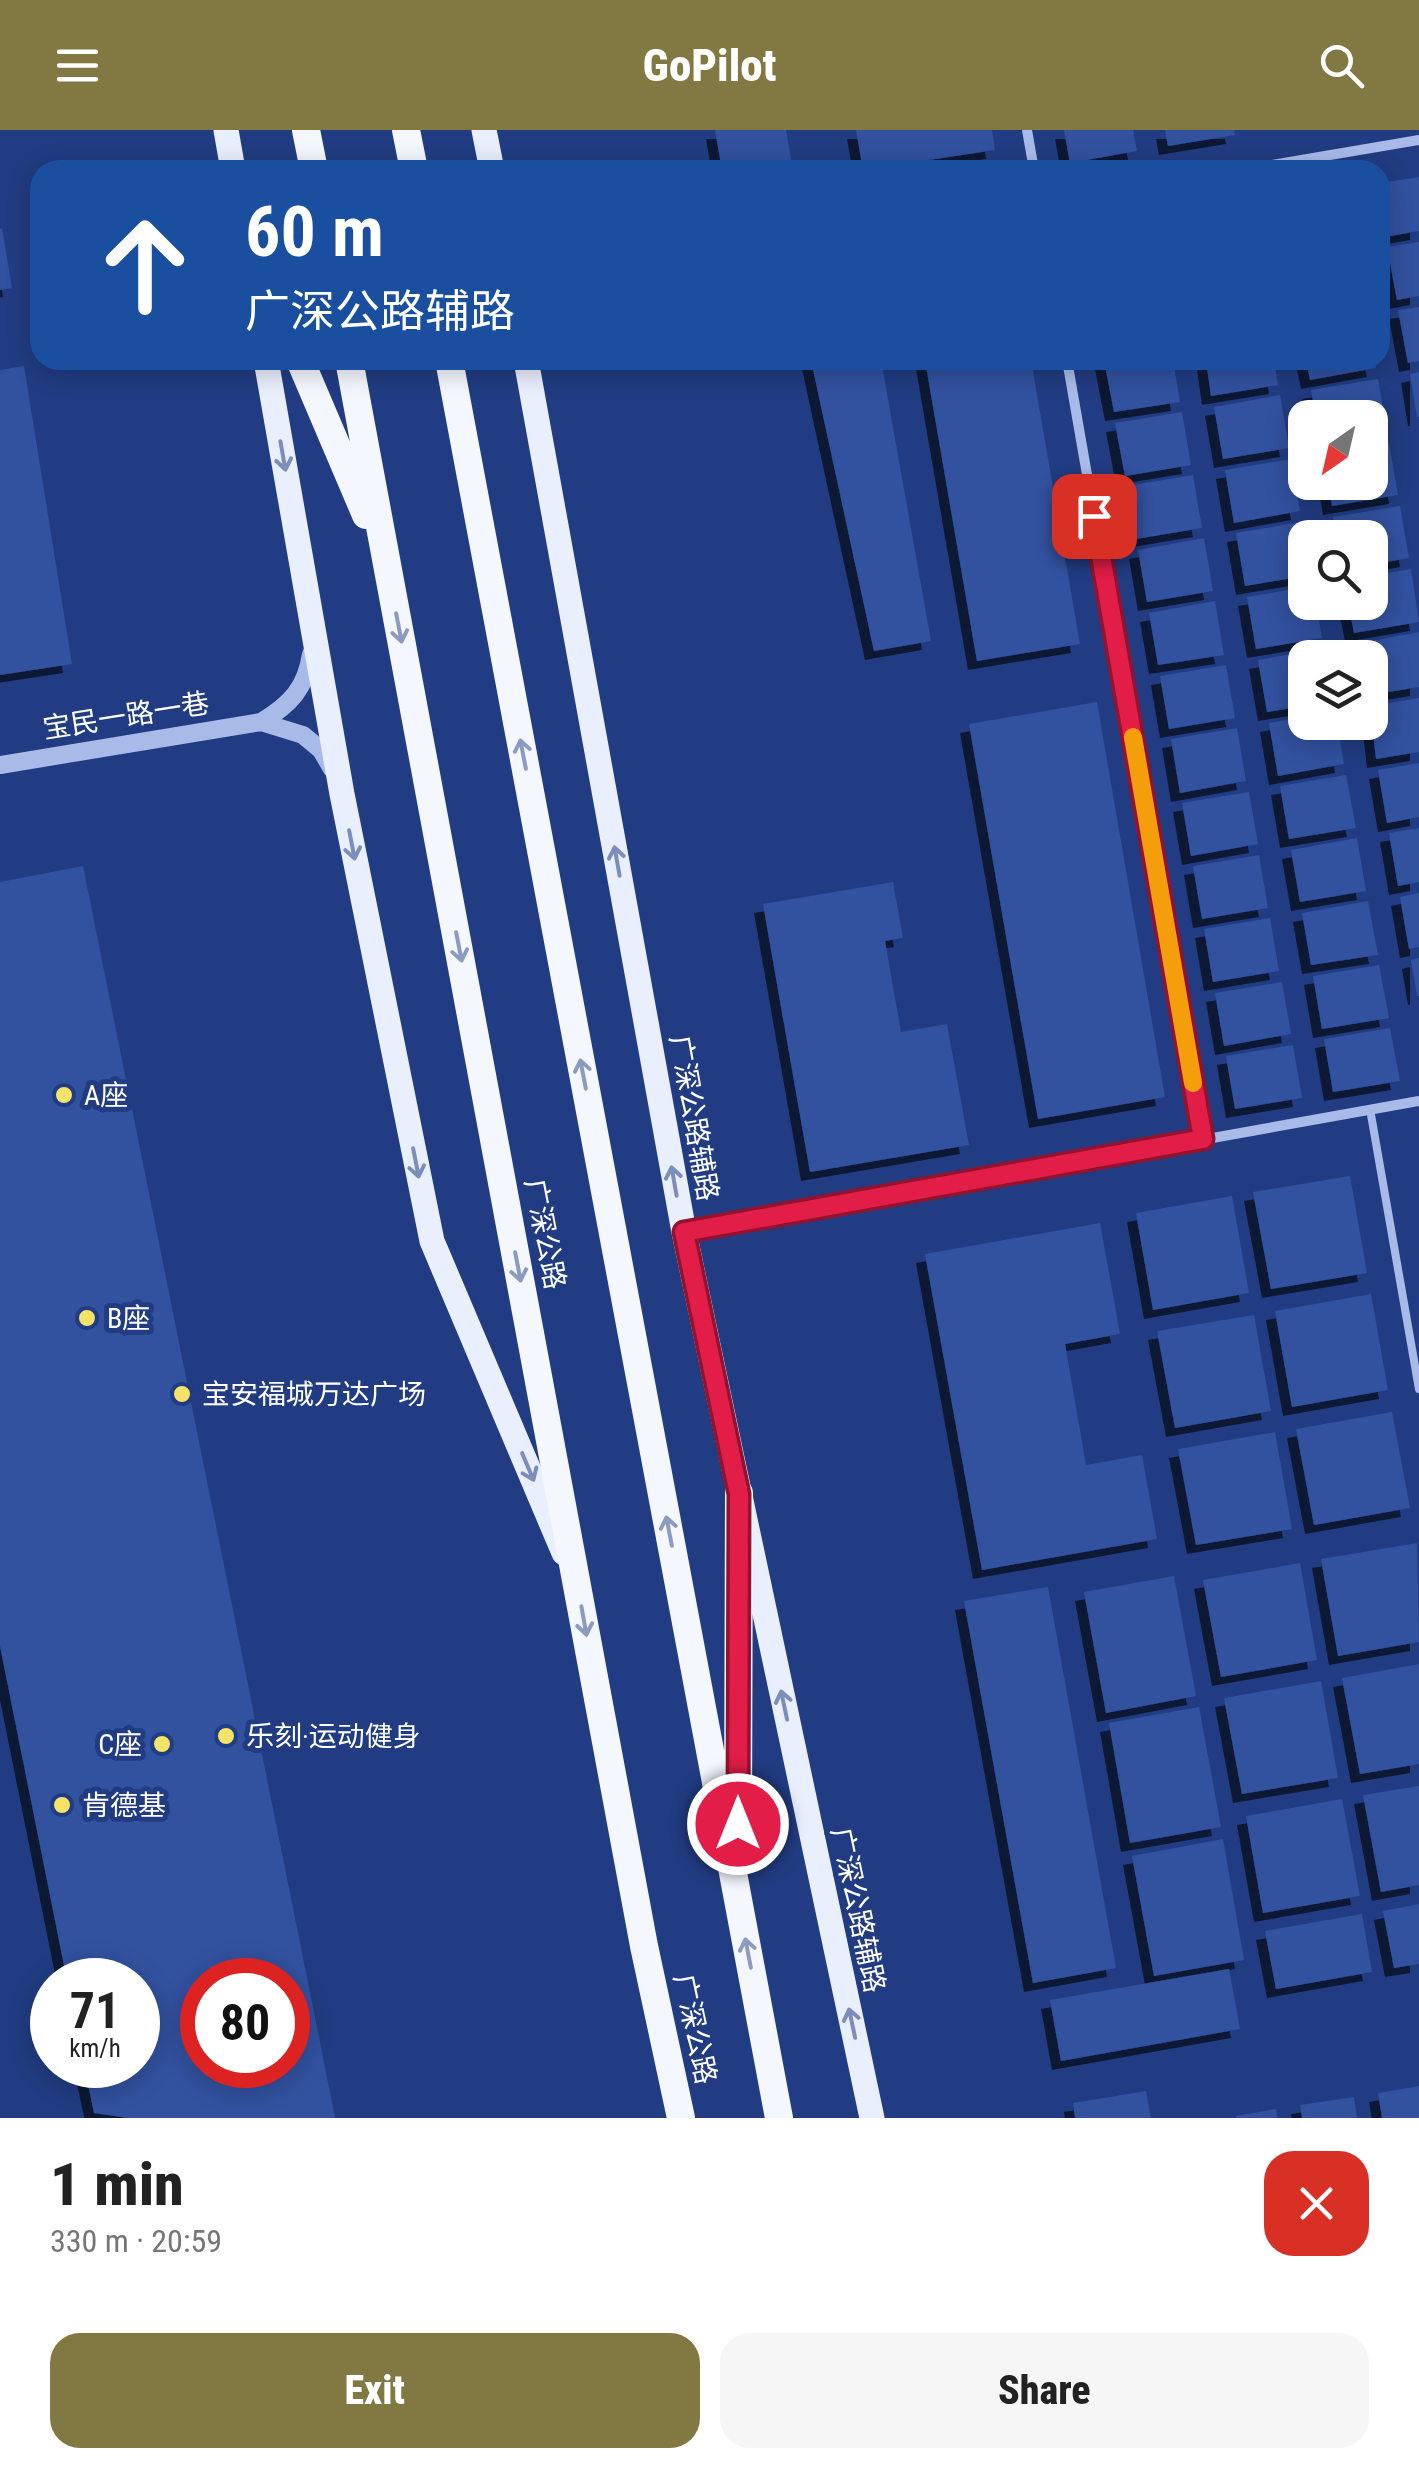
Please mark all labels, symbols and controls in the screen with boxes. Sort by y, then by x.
icon: menu [50,38,105,93]
icon: search [1314,38,1369,93]
text: GoPilot [643,39,776,92]
text: 60 m [245,191,384,273]
icon: ahead [80,200,210,330]
text: 广深公路辅路 [245,285,515,338]
north arrow [1288,400,1388,500]
map controls [1288,400,1388,740]
one-way arrow [274,439,293,472]
pin [1052,474,1137,559]
icon: arrive [1067,489,1122,544]
button: search [1288,520,1388,620]
one-way arrow [390,611,409,644]
button: layers [1288,640,1388,740]
street label: 宝民一路一巷 [40,687,212,745]
one-way arrow [513,738,532,771]
one-way arrow [343,828,362,860]
one-way arrow [606,846,625,878]
one-way arrow [450,931,469,963]
street label: 广深公路辅路 [663,1032,725,1204]
one-way arrow [573,1058,592,1090]
place label: A座 [84,1079,128,1112]
marker: A座 [53,1084,75,1106]
one-way arrow [408,1147,427,1179]
one-way arrow [664,1166,683,1198]
street label: 广深公路 [518,1176,572,1292]
one-way arrow [509,1250,528,1283]
place label: B座 [107,1302,150,1335]
marker: B座 [76,1307,98,1329]
place label: 宝安福城万达广场 [202,1378,426,1411]
marker: 宝安福城万达广场 [171,1383,193,1405]
one-way arrow [520,1452,538,1482]
one-way arrow [658,1516,677,1548]
one-way arrow [575,1604,594,1637]
one-way arrow [774,1690,792,1722]
place label: 乐刻·运动健身 [246,1720,421,1753]
marker: 乐刻·运动健身 [215,1725,237,1747]
place label: C座 [98,1728,142,1761]
marker: C座 [151,1733,173,1755]
position arrow [686,1772,790,1876]
place label: 肯德基 [82,1789,166,1822]
marker: 肯德基 [51,1794,73,1816]
street label: 广深公路辅路 [824,1824,892,1996]
one-way arrow [738,1938,757,1970]
speed limit sign: 80 [180,1958,310,2088]
street label: 广深公路 [667,1971,723,2087]
text: 71 [70,1982,120,2040]
one-way arrow [841,2008,860,2040]
text: km/h [69,2034,121,2063]
text: 1 min [50,2149,184,2220]
button: close [1264,2151,1369,2256]
text: 330 m · 20:59 [50,2222,222,2260]
button: Exit [50,2333,700,2448]
button: Share [720,2333,1369,2448]

